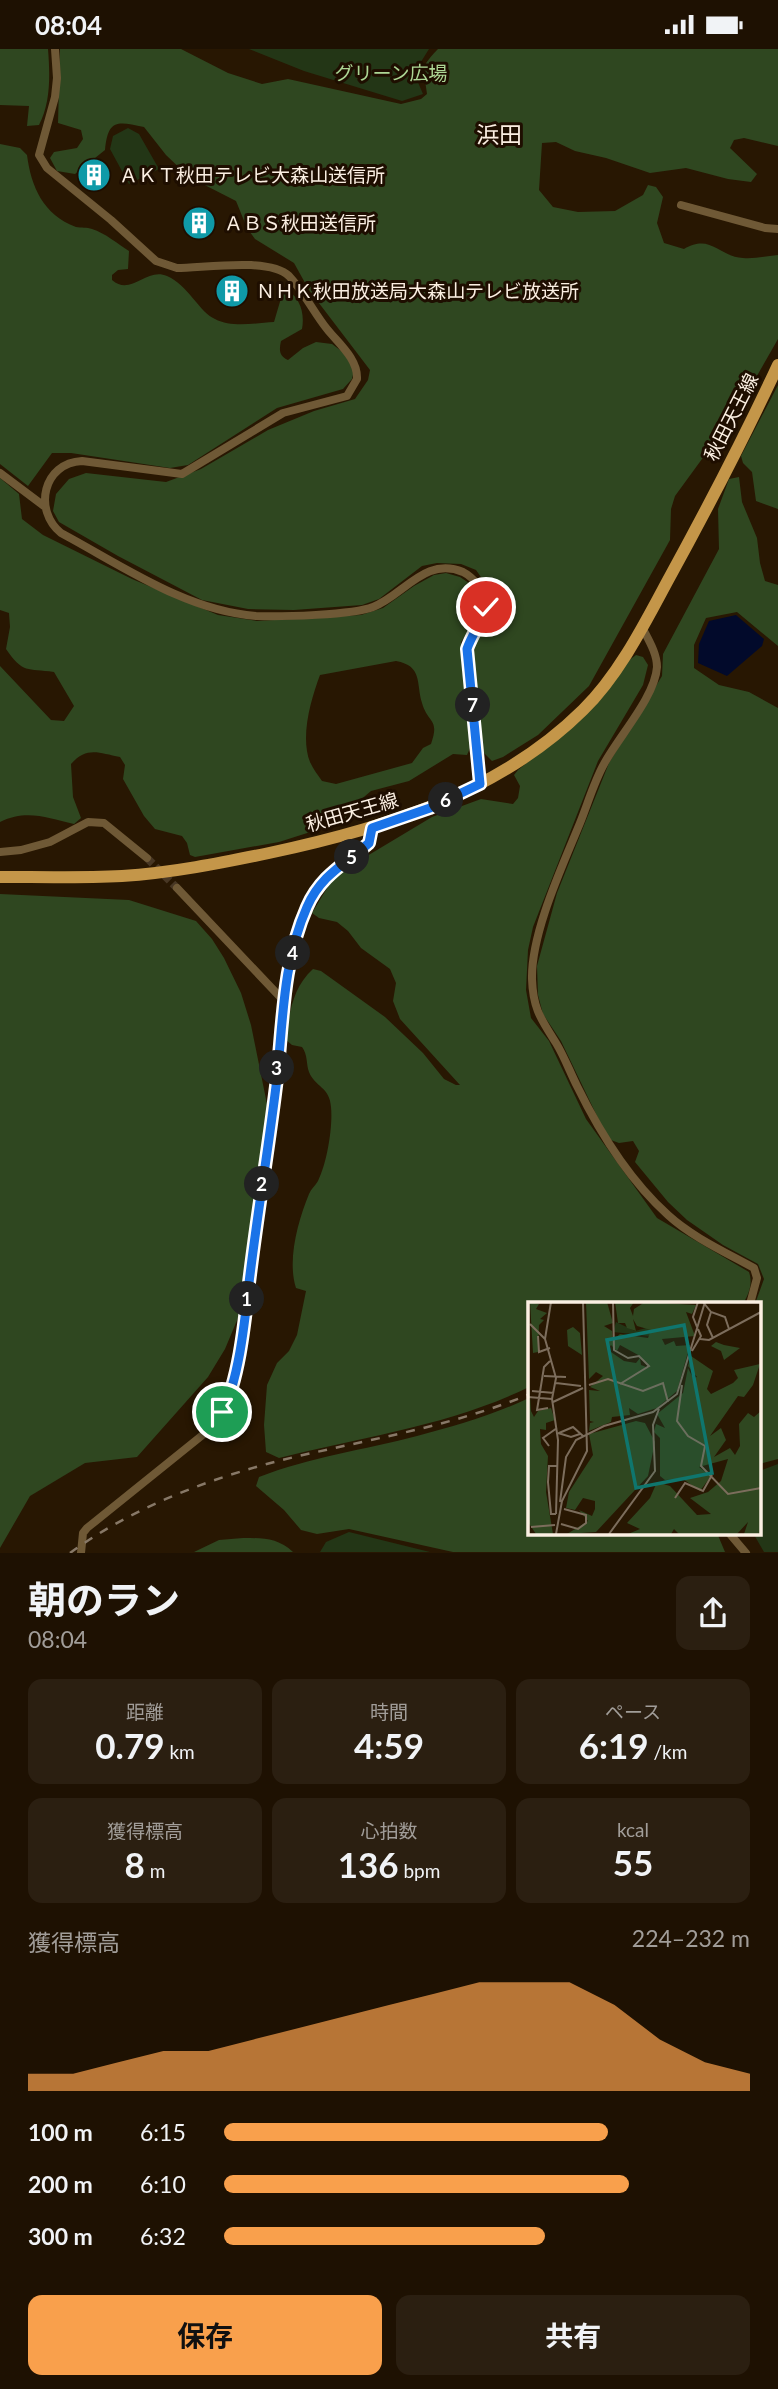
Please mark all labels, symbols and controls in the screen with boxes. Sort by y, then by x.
text: 08:04 [35,9,102,41]
park label: グリーン広場 [334,61,448,84]
district label: 浜田 [476,120,522,148]
building icon: ＡＫＴ秋田テレビ大森山送信所 [75,156,113,194]
place label: ＡＫＴ秋田テレビ大森山送信所 [119,163,385,186]
building icon: ＡＢＳ秋田送信所 [180,204,218,242]
place label: ＡＢＳ秋田送信所 [224,211,376,234]
building icon: ＮＨＫ秋田放送局大森山テレビ放送所 [213,272,251,310]
place label: ＮＨＫ秋田放送局大森山テレビ放送所 [256,279,579,302]
street label: 秋田天王線 [699,369,762,464]
pin [456,577,516,637]
icon: check [467,588,505,626]
pin: 7 [456,687,490,723]
text: 7 [467,693,478,716]
pin: 6 [428,783,464,817]
street label: 秋田天王線 [303,787,401,836]
text: 6 [440,788,451,811]
pin: 5 [334,839,370,875]
text: 5 [346,845,357,868]
pin: 4 [276,935,310,971]
text: 4 [287,941,298,964]
pin: 3 [260,1051,294,1085]
text: 3 [271,1056,282,1079]
pin: 2 [244,1167,280,1201]
text: 2 [256,1172,267,1195]
pin: 1 [230,1281,264,1317]
text: 1 [241,1287,252,1310]
inset map [528,1302,760,1535]
pin [192,1382,252,1442]
icon: arrive [203,1393,241,1431]
text: 朝のラン [28,1576,180,1622]
button: share [676,1576,750,1650]
text: 08:04 [28,1625,87,1653]
text: 距離 [126,1700,164,1723]
text: 時間 [370,1700,408,1723]
text: ペース [605,1700,661,1723]
text: 0.79 [95,1724,165,1766]
text: 4:59 [354,1724,424,1766]
text: 6:19 [579,1724,649,1766]
text: km [165,1740,195,1763]
text: /km [649,1740,687,1763]
text: kcal [617,1818,649,1841]
text: 獲得標高 [107,1819,183,1842]
text: 心拍数 [360,1819,418,1842]
text: 55 [613,1841,653,1883]
text: 8 [125,1843,145,1885]
text: 136 [338,1843,399,1885]
text: m [145,1859,165,1882]
text: bpm [399,1859,440,1882]
text: 224–232 m [632,1924,750,1952]
text: 獲得標高 [28,1928,120,1956]
text: 100 m [28,2118,93,2146]
text: 6:15 [140,2118,186,2146]
text: 200 m [28,2170,93,2198]
text: 6:10 [140,2170,186,2198]
text: 300 m [28,2222,93,2250]
text: 6:32 [140,2222,186,2250]
button: 保存 [28,2295,382,2375]
button: 共有 [396,2295,750,2375]

